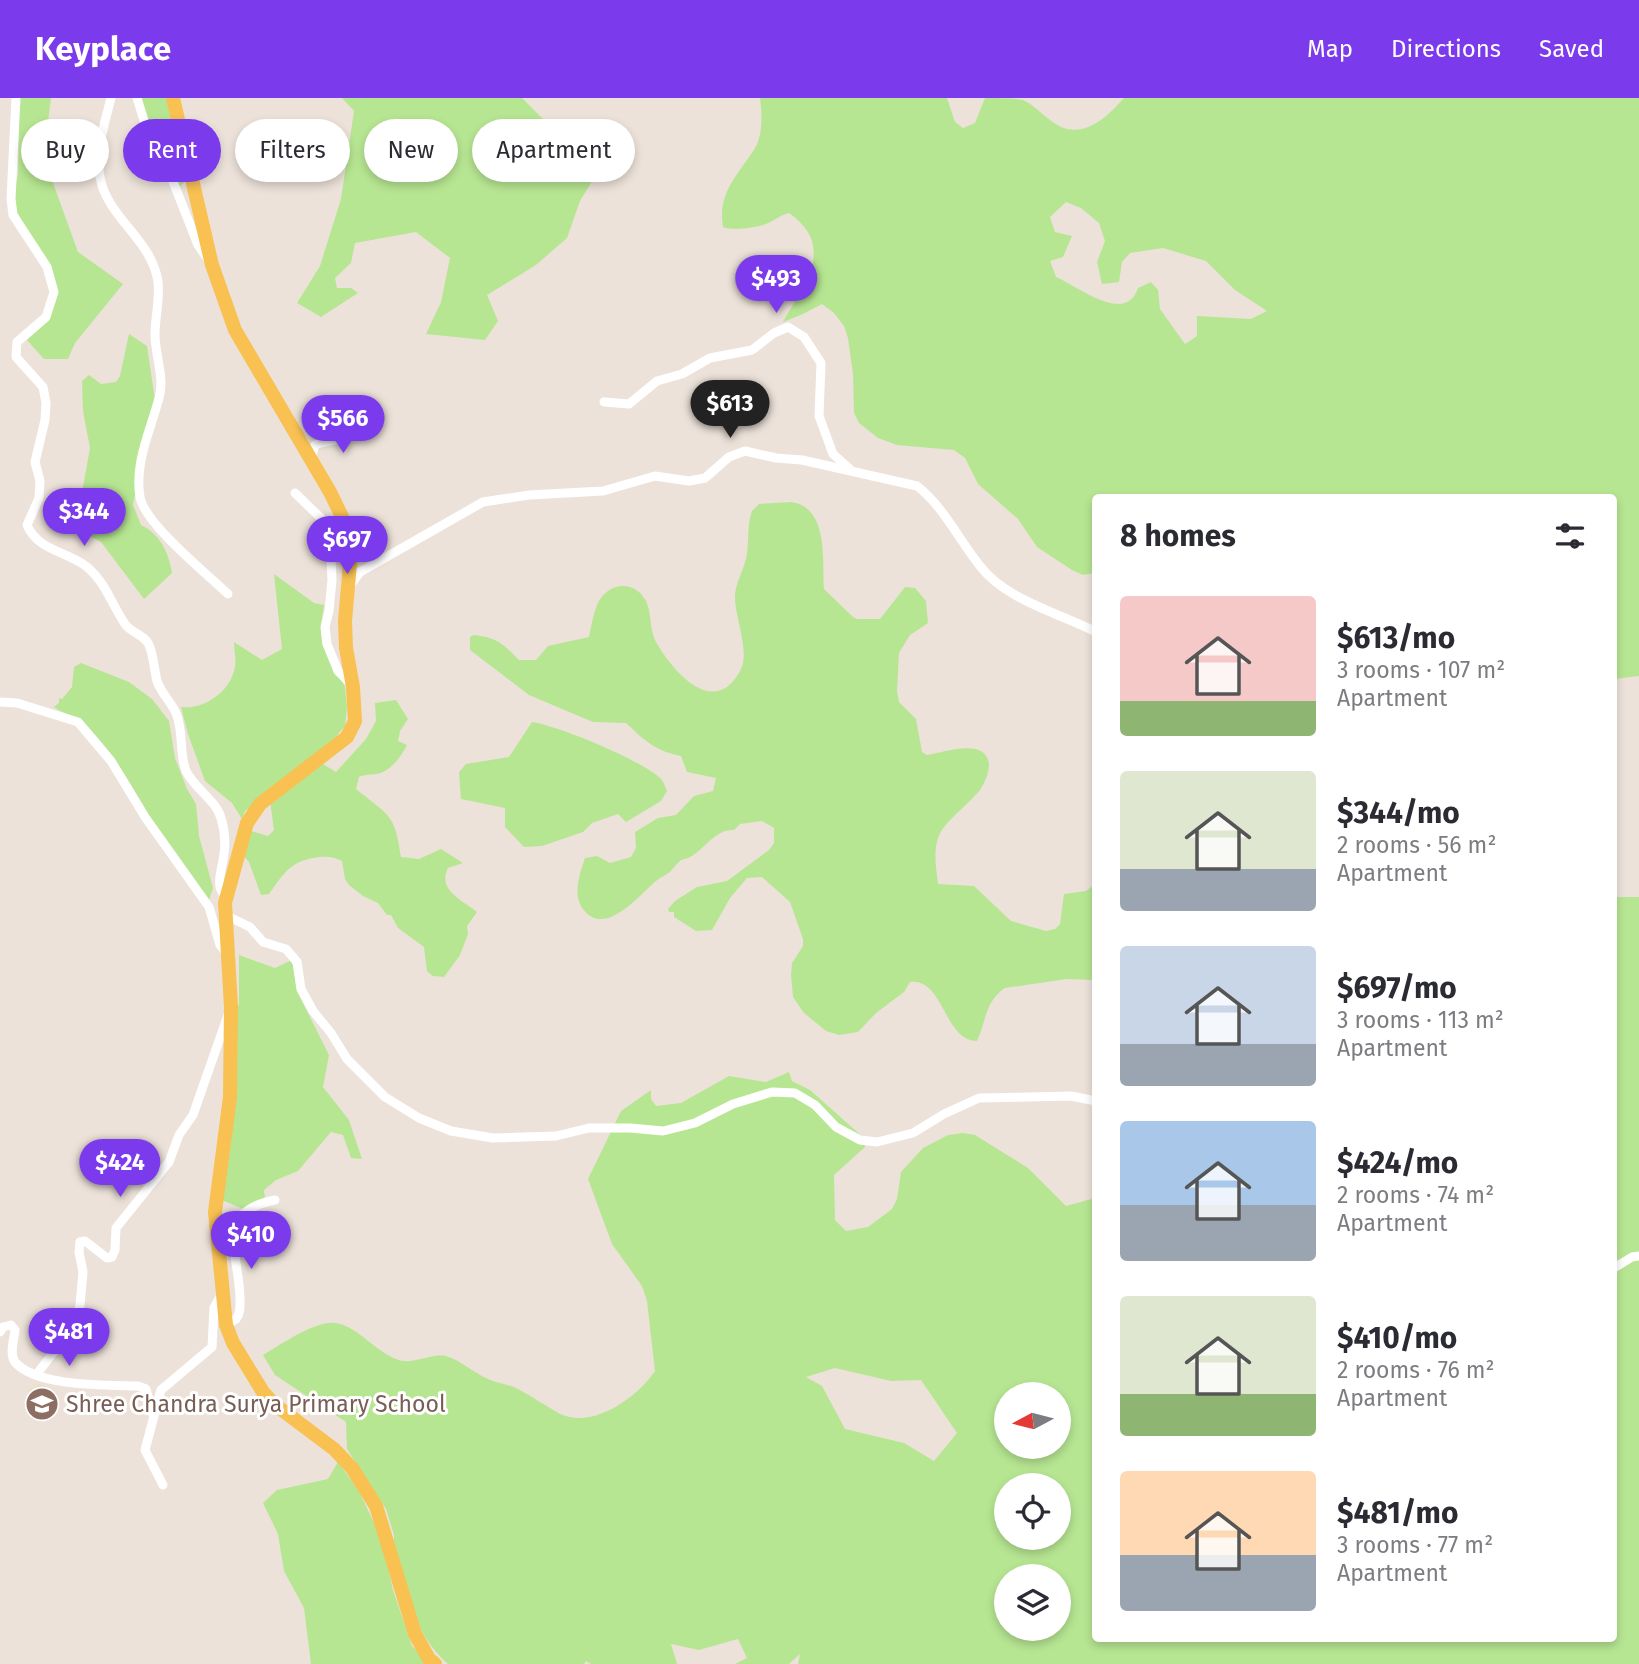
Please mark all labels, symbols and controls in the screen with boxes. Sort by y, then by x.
text: Keyplace [35,29,171,69]
text: Map [1307,35,1353,63]
text: Directions [1391,35,1501,63]
text: Saved [1539,35,1604,63]
chip: Buy [21,119,109,182]
chip: Rent [123,119,221,182]
chip: Filters [235,119,350,182]
chip: New [364,119,458,182]
chip: Apartment [472,119,635,182]
pin: $493 [735,256,817,315]
text: $493 [751,264,801,292]
pin: $613 [689,380,771,440]
text: $613 [707,389,753,417]
pin: $566 [302,396,384,455]
text: $566 [318,404,368,432]
pin: $344 [43,489,125,548]
text: $344 [59,497,109,525]
pin: $697 [306,517,388,576]
icon: filters [1551,517,1589,555]
text: 8 homes [1120,518,1236,554]
text: $697 [323,525,371,553]
text: $613/mo [1337,620,1455,656]
icon: home [1176,624,1260,708]
text: 3 rooms · 107 m² [1337,656,1505,684]
text: Apartment [1337,684,1447,712]
text: $344/mo [1337,795,1460,831]
icon: home [1176,799,1260,883]
text: 2 rooms · 56 m² [1337,831,1496,859]
text: Apartment [1337,859,1447,887]
text: $697/mo [1337,970,1457,1006]
icon: home [1176,974,1260,1058]
text: 3 rooms · 113 m² [1337,1006,1504,1034]
text: Apartment [1337,1034,1447,1062]
pin: $424 [79,1140,161,1199]
text: $424/mo [1337,1145,1458,1181]
text: $424 [95,1148,145,1176]
icon: home [1176,1149,1260,1233]
text: 2 rooms · 74 m² [1337,1181,1494,1209]
text: Apartment [1337,1209,1447,1237]
pin: $410 [210,1212,292,1271]
text: $410 [227,1220,275,1248]
pin: $481 [28,1308,110,1368]
text: $481 [45,1317,93,1345]
text: $410/mo [1337,1320,1457,1356]
icon: home [1176,1324,1260,1408]
text: 2 rooms · 76 m² [1337,1356,1495,1384]
north arrow [994,1382,1071,1460]
map controls [994,1382,1071,1641]
text: Apartment [1337,1384,1447,1412]
school or university icon: Shree Chandra Surya Primary School [23,1385,61,1423]
place label: Shree Chandra Surya Primary School [66,1390,446,1418]
button: locate [994,1473,1071,1550]
text: $481/mo [1337,1495,1458,1531]
icon: home [1176,1499,1260,1583]
text: 3 rooms · 77 m² [1337,1531,1493,1559]
text: Apartment [1337,1559,1447,1587]
button: layers [994,1564,1071,1641]

